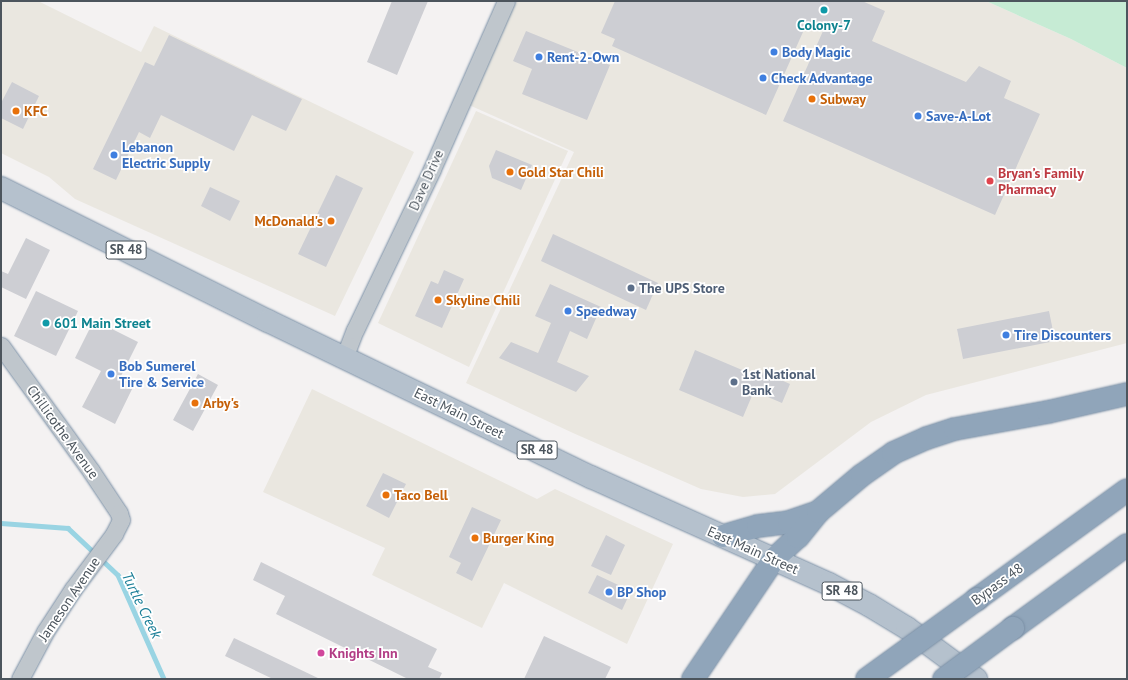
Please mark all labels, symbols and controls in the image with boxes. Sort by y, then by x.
marker: Colony-7 [819,5,829,15]
place label: Colony-7 [797,17,851,33]
place label: Body Magic [782,44,851,60]
marker: Body Magic [769,47,779,57]
place label: Rent-2-Own [547,49,619,65]
marker: Rent-2-Own [534,52,544,62]
place label: Check Advantage [771,70,874,86]
marker: Check Advantage [758,73,768,83]
place label: Subway [820,91,866,107]
marker: Subway [807,94,817,104]
place label: KFC [24,103,48,119]
marker: KFC [11,106,21,116]
place label: Save-A-Lot [926,108,991,124]
marker: Save-A-Lot [913,111,923,121]
place label: Lebanon Electric Supply [122,139,211,172]
street label: Dave Drive [405,147,447,213]
marker: Lebanon Electric Supply [109,150,119,160]
place label: Gold Star Chili [518,164,604,180]
place label: Bryan’s Family Pharmacy [998,165,1084,198]
marker: Gold Star Chili [505,167,515,177]
marker: Bryan’s Family Pharmacy [985,176,995,186]
place label: McDonald's [254,213,323,229]
marker: McDonald's [326,216,336,226]
road number: SR 48 [105,239,147,261]
place label: The UPS Store [639,280,725,296]
marker: The UPS Store [626,283,636,293]
place label: Skyline Chili [446,292,520,308]
marker: Skyline Chili [433,295,443,305]
place label: Speedway [576,303,636,319]
marker: Speedway [563,306,573,316]
place label: 601 Main Street [54,315,151,331]
marker: 601 Main Street [41,318,51,328]
place label: Tire Discounters [1014,327,1111,343]
marker: Tire Discounters [1001,330,1011,340]
place label: Bob Sumerel Tire & Service [119,358,204,390]
place label: 1st National Bank [742,366,815,398]
marker: Bob Sumerel Tire & Service [106,369,116,379]
marker: 1st National Bank [729,377,739,387]
street label: Chillicothe Avenue [23,382,103,482]
street label: East Main Street [411,384,507,442]
place label: Arby's [203,395,239,411]
marker: Arby's [190,398,200,408]
road number: SR 48 [516,439,558,461]
place label: Taco Bell [394,487,448,503]
marker: Taco Bell [381,490,391,500]
street label: East Main Street [705,522,801,578]
place label: Burger King [483,530,554,546]
marker: Burger King [470,533,480,543]
street label: Jameson Avenue [35,554,103,644]
street label: Bypass 48 [968,560,1026,608]
water label: Turtle Creek [118,569,166,641]
road number: SR 48 [821,580,863,602]
place label: BP Shop [617,584,667,600]
marker: BP Shop [604,587,614,597]
place label: Knights Inn [329,645,398,661]
marker: Knights Inn [316,648,326,658]

